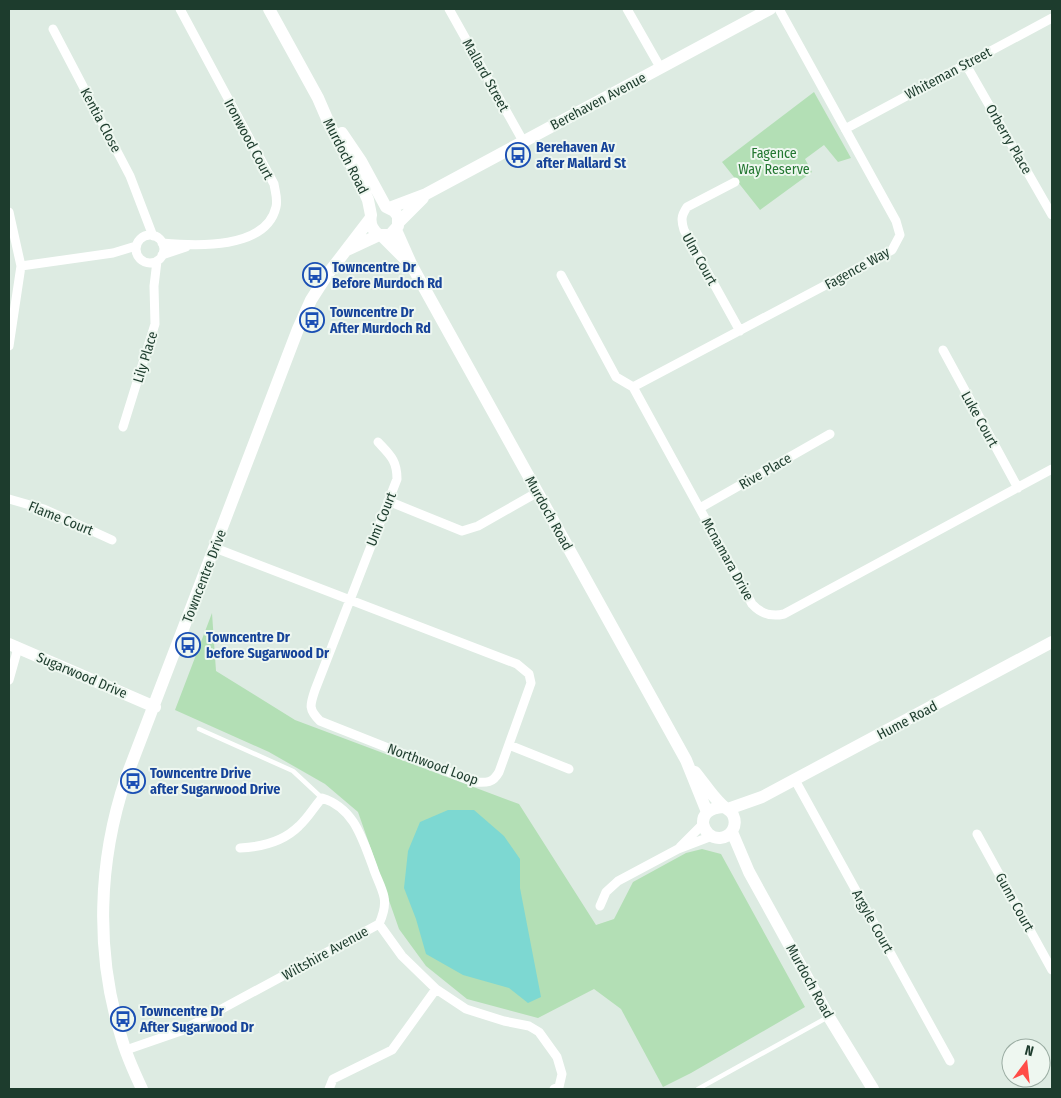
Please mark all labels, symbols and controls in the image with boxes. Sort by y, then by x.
street label: Mallard Street [459,36,513,115]
street label: Whiteman Street [902,43,995,103]
street label: Berehaven Avenue [548,69,649,134]
street label: Kentia Close [76,85,125,155]
street label: Ironwood Court [220,96,277,183]
street label: Orberry Place [982,101,1035,177]
street label: Murdoch Road [319,116,372,197]
place label: Berehaven Av after Mallard St [536,139,627,172]
bus stop icon: Berehaven Av after Mallard St [505,142,531,168]
park label: Fagence Way Reserve [738,145,810,178]
street label: Ulm Court [678,230,721,289]
street label: Fagence Way [822,243,893,293]
place label: Towncentre Dr Before Murdoch Rd [332,259,442,292]
bus stop icon: Towncentre Dr Before Murdoch Rd [302,262,328,288]
place label: Towncentre Dr After Murdoch Rd [329,304,431,337]
bus stop icon: Towncentre Dr After Murdoch Rd [299,307,325,333]
street label: Lily Place [130,329,161,385]
street label: Luke Court [957,388,1002,450]
street label: Rive Place [736,450,795,493]
street label: Murdoch Road [521,473,576,553]
street label: Umi Court [363,489,400,549]
street label: Flame Court [26,498,96,539]
street label: Mcnamara Drive [698,515,757,604]
street label: Towncentre Drive [179,527,230,625]
place label: Towncentre Dr before Sugarwood Dr [206,629,330,662]
bus stop icon: Towncentre Dr before Sugarwood Dr [175,632,201,658]
street label: Sugarwood Drive [34,649,130,702]
street label: Hume Road [874,697,940,743]
street label: Northwood Loop [385,740,481,789]
place label: Towncentre Drive after Sugarwood Drive [150,765,280,798]
bus stop icon: Towncentre Drive after Sugarwood Drive [120,768,146,794]
street label: Gunn Court [992,870,1038,935]
street label: Argyle Court [848,887,897,956]
street label: Wiltshire Avenue [279,923,371,984]
street label: Murdoch Road [782,941,837,1021]
place label: Towncentre Dr After Sugarwood Dr [139,1003,255,1036]
bus stop icon: Towncentre Dr After Sugarwood Dr [110,1006,136,1032]
north arrow [1001,1038,1051,1088]
text: N [1023,1042,1035,1060]

